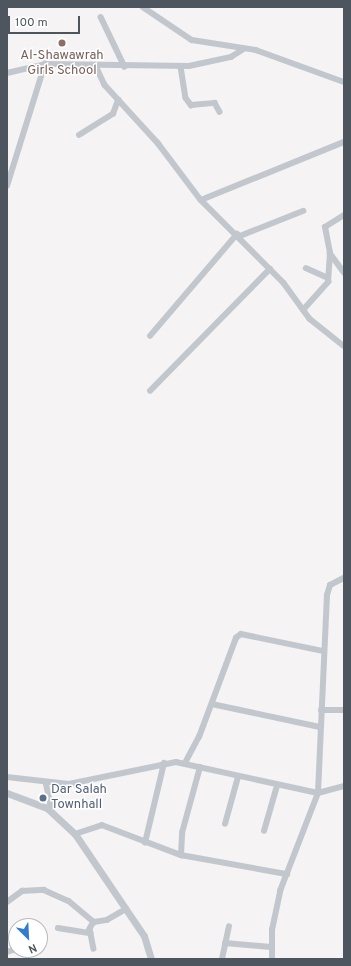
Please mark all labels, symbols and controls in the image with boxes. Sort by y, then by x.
scale bar [10,8,82,34]
text: 100 m [15,15,48,31]
marker: Al-Shawawrah Girls School [57,38,67,48]
place label: Al-Shawawrah Girls School [20,49,104,80]
place label: Dar Salah Townhall [51,783,107,814]
marker: Dar Salah Townhall [38,793,48,803]
north arrow [8,918,48,958]
text: N [26,940,39,956]

